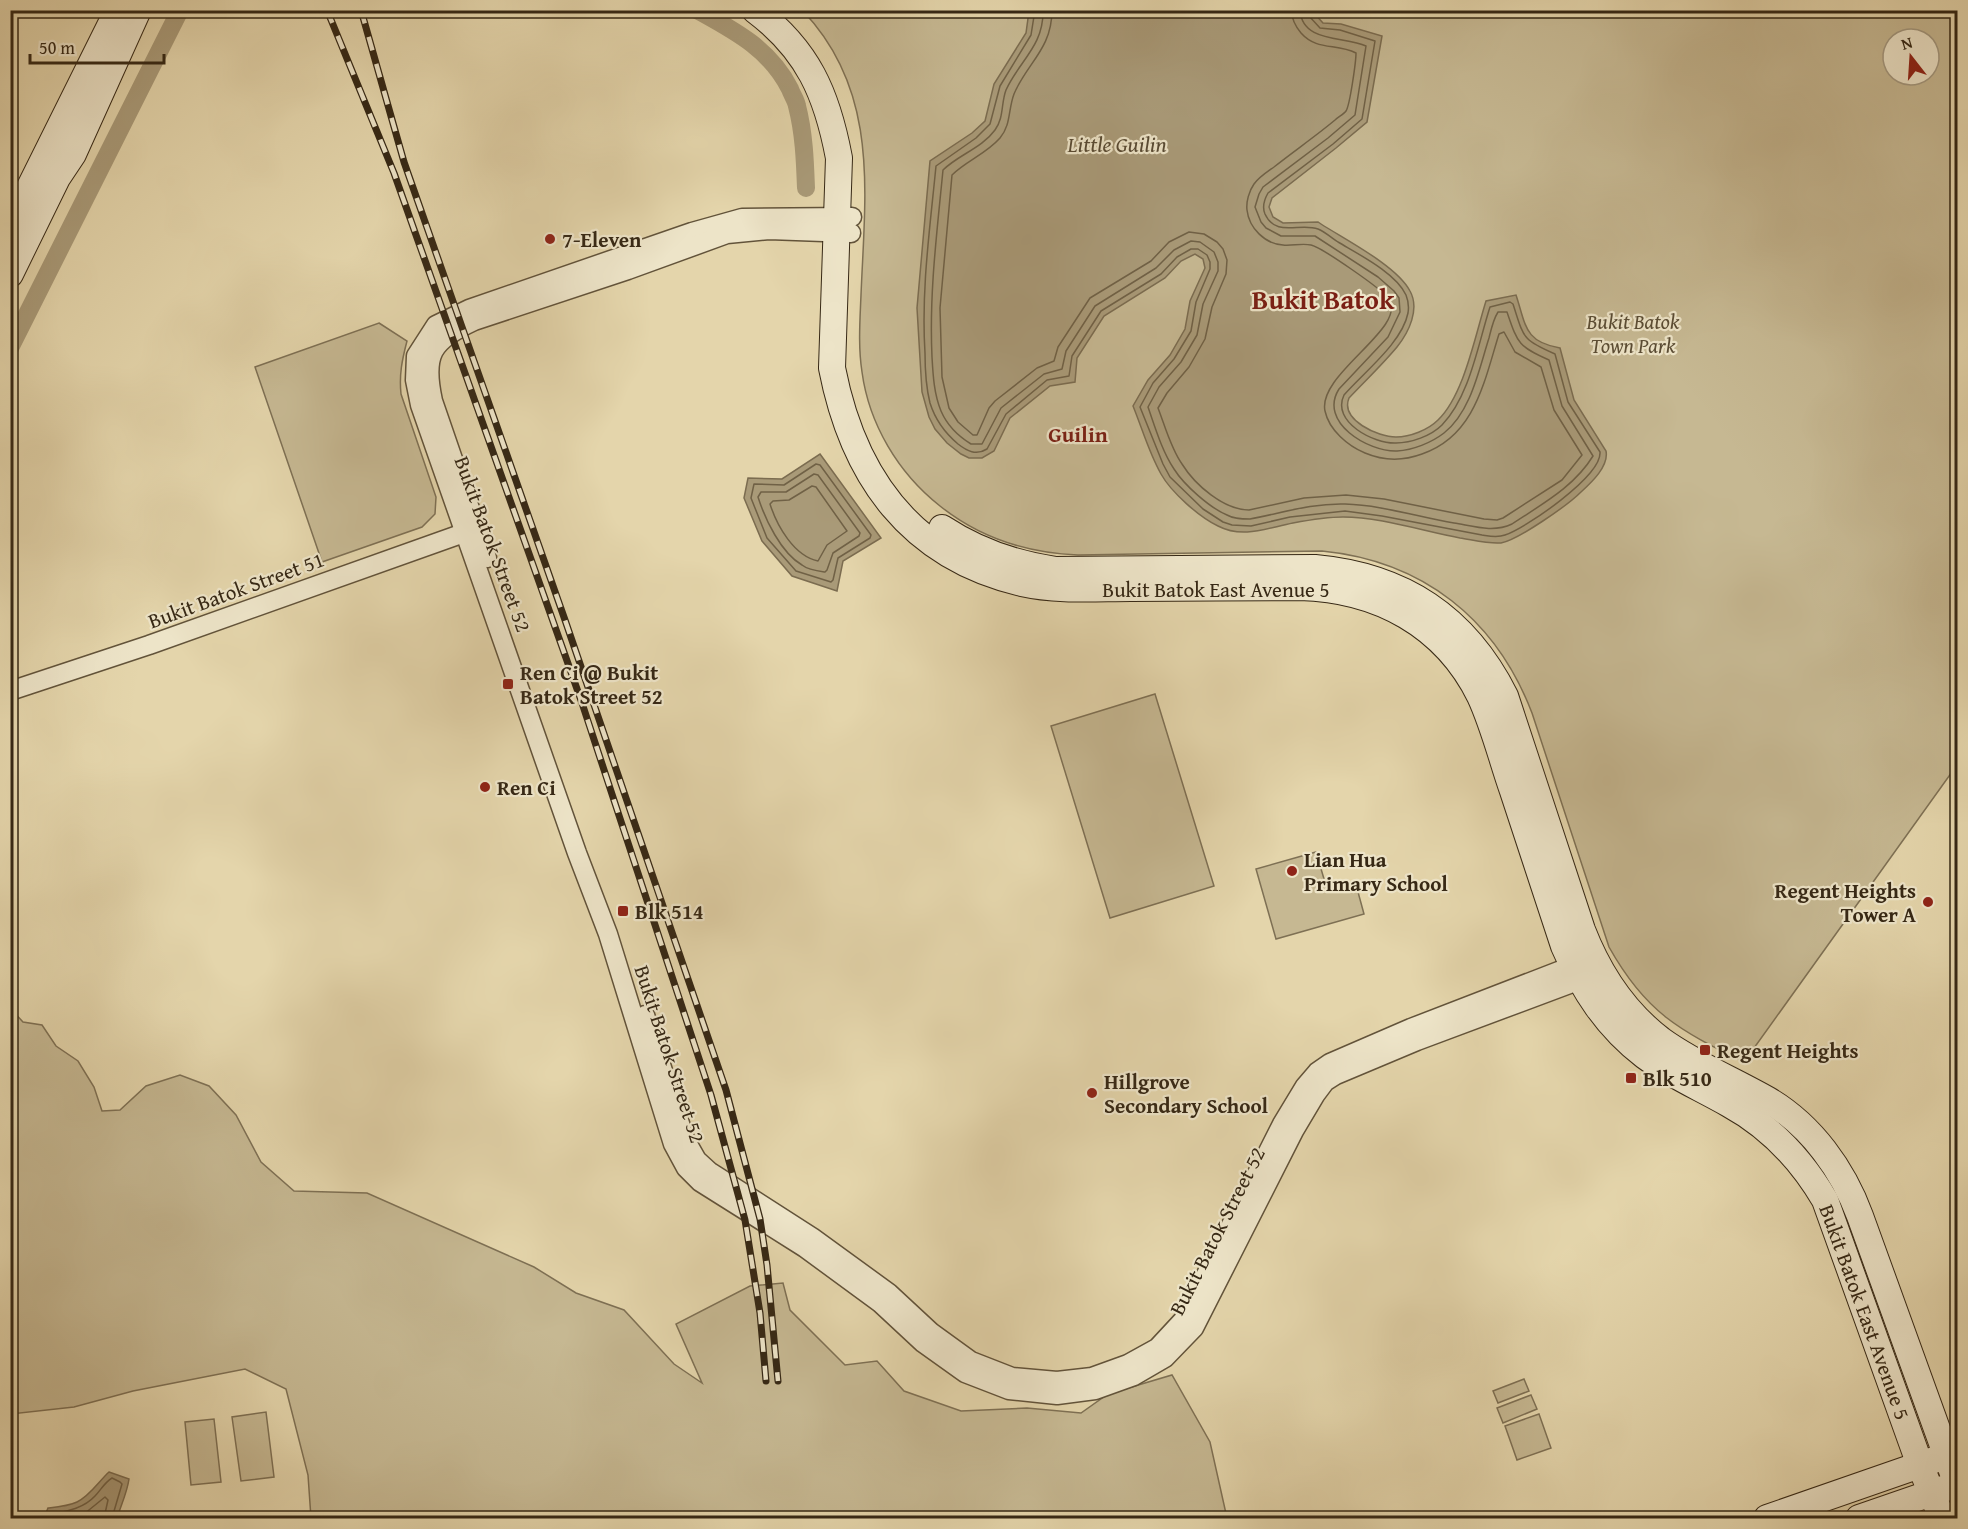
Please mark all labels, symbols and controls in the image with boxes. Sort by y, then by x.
scale bar [30,27,164,65]
north arrow [1881,27,1941,87]
text: N [1898,30,1916,56]
text: 50 m [39,34,75,61]
water label: Little Guilin [1066,128,1167,160]
place label: 7-Eleven [562,224,642,255]
marker: 7-Eleven [543,232,557,246]
district label: Bukit Batok [1252,279,1395,319]
park label: Bukit Batok Town Park [1586,306,1680,361]
district label: Guilin [1048,418,1108,450]
street label: Bukit Batok Street 52 [447,452,539,636]
street label: Bukit Batok Street 51 [144,544,328,636]
street label: Bukit Batok East Avenue 5 [1102,574,1330,605]
place label: Ren Ci @ Bukit Batok Street 52 [520,657,663,712]
marker: Ren Ci @ Bukit Batok Street 52 [501,677,515,691]
place label: Ren Ci [497,772,556,803]
marker: Ren Ci [478,780,492,794]
place label: Lian Hua Primary School [1304,844,1448,899]
marker: Lian Hua Primary School [1285,864,1299,878]
place label: Regent Heights Tower A [1774,875,1917,930]
marker: Regent Heights Tower A [1921,895,1935,909]
place label: Blk 514 [635,896,704,927]
marker: Blk 514 [616,904,630,918]
street label: Bukit Batok Street 52 [627,961,713,1147]
place label: Regent Heights [1717,1035,1859,1066]
marker: Regent Heights [1698,1043,1712,1057]
place label: Blk 510 [1643,1063,1712,1094]
place label: Hillgrove Secondary School [1104,1066,1269,1121]
marker: Blk 510 [1624,1071,1638,1085]
marker: Hillgrove Secondary School [1085,1086,1099,1100]
street label: Bukit Batok Street 52 [1161,1142,1273,1320]
street label: Bukit Batok East Avenue 5 [1812,1200,1918,1424]

